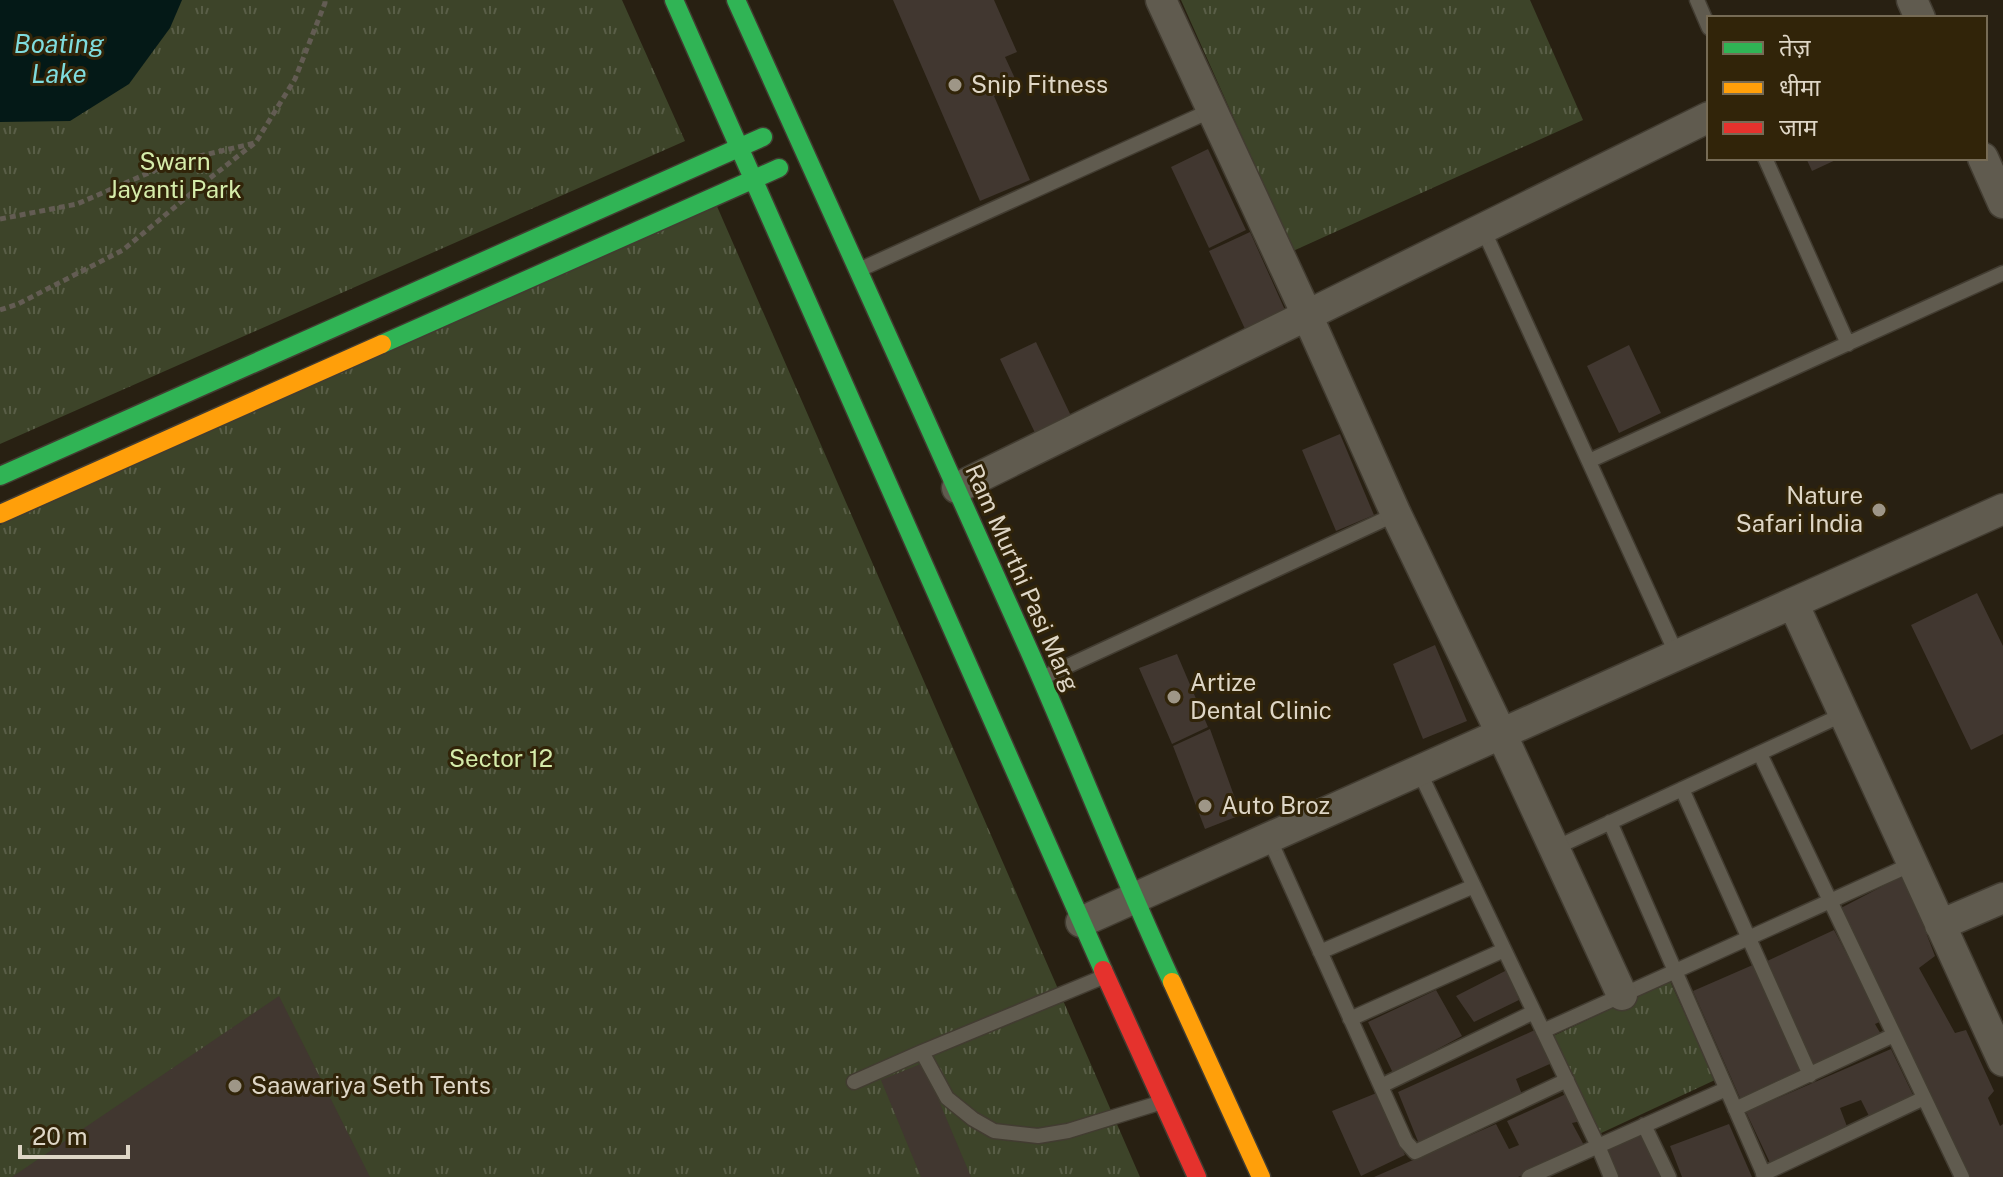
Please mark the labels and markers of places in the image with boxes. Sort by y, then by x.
place label: Snip Fitness [971,70,1108,98]
marker: Snip Fitness [946,76,964,94]
place label: Nature Safari India [1736,481,1863,537]
marker: Nature Safari India [1870,501,1888,519]
place label: Artize Dental Clinic [1190,668,1332,724]
marker: Artize Dental Clinic [1165,688,1183,706]
place label: Auto Broz [1221,791,1330,819]
marker: Auto Broz [1196,797,1214,815]
place label: Saawariya Seth Tents [251,1071,491,1099]
marker: Saawariya Seth Tents [226,1077,244,1095]

